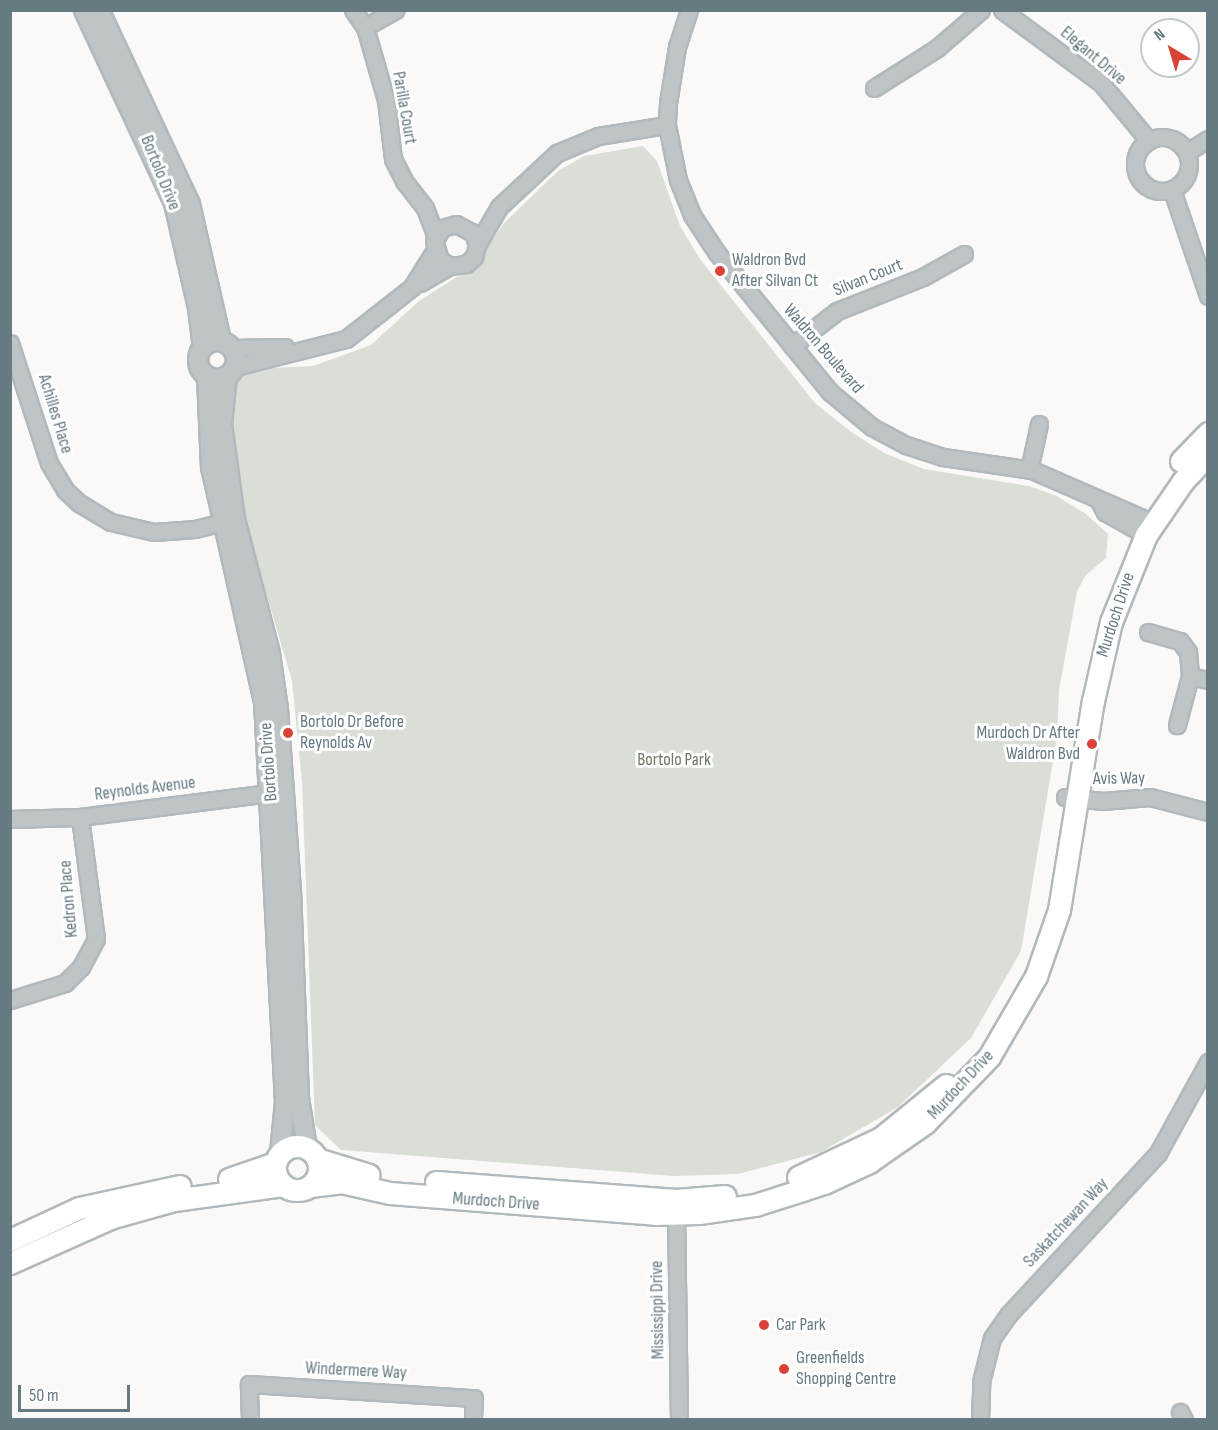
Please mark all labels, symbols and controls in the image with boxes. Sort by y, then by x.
north arrow [1140,18,1200,78]
street label: Elegant Drive [1056,22,1130,90]
text: N [1151,25,1169,45]
street label: Parilla Court [387,70,421,146]
street label: Bortolo Drive [135,132,185,214]
place label: Waldron Bvd After Silvan Ct [732,250,818,292]
street label: Silvan Court [830,254,906,302]
marker: Waldron Bvd After Silvan Ct [713,264,727,278]
street label: Waldron Boulevard [778,300,868,398]
street label: Achilles Place [33,372,77,456]
street label: Murdoch Drive [1092,570,1140,660]
place label: Bortolo Dr Before Reynolds Av [300,712,404,754]
street label: Bortolo Drive [255,722,283,802]
place label: Murdoch Dr After Waldron Bvd [977,723,1080,766]
marker: Bortolo Dr Before Reynolds Av [281,726,295,740]
marker: Murdoch Dr After Waldron Bvd [1085,737,1099,751]
park label: Bortolo Park [637,749,711,771]
street label: Avis Way [1093,768,1145,790]
street label: Reynolds Avenue [93,772,197,806]
street label: Kedron Place [55,859,83,939]
street label: Murdoch Drive [923,1046,999,1124]
street label: Saskatchewan Way [1019,1174,1113,1272]
street label: Murdoch Drive [452,1188,540,1216]
street label: Mississippi Drive [646,1260,670,1360]
place label: Car Park [776,1314,826,1336]
marker: Car Park [757,1318,771,1332]
place label: Greenfields Shopping Centre [796,1348,896,1390]
street label: Windermere Way [305,1358,407,1384]
marker: Greenfields Shopping Centre [777,1362,791,1376]
scale bar [21,1373,134,1411]
text: 50 m [29,1385,59,1406]

